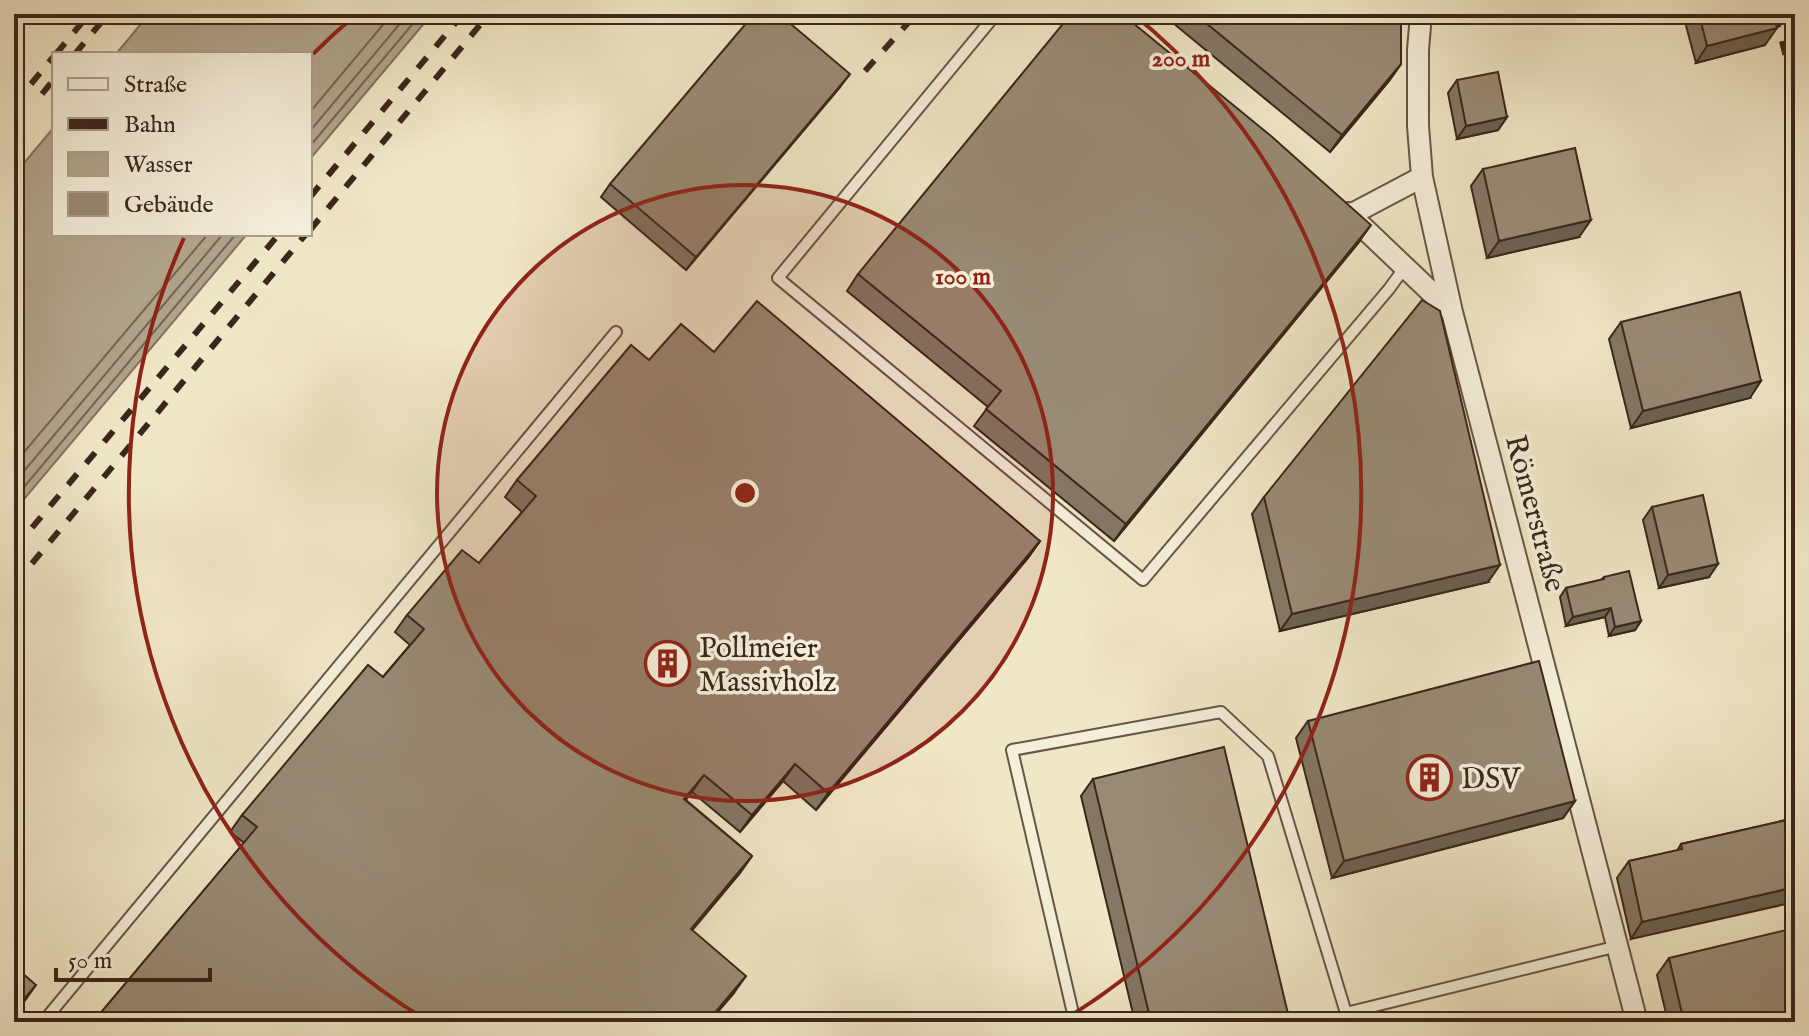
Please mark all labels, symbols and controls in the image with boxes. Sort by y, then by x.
text: 200 m [1152,44,1211,75]
legend [52,52,312,236]
text: Straße [124,70,187,101]
text: Bahn [124,110,176,141]
text: Wasser [124,150,193,181]
text: Gebäude [124,190,214,221]
text: 100 m [935,262,992,293]
street label: Römerstraße [1495,431,1573,596]
centre of rings [731,479,759,507]
place label: Pollmeier Massivholz [699,630,836,702]
building icon: Pollmeier Massivholz [644,640,692,688]
building icon: DSV [1406,754,1454,802]
place label: DSV [1461,761,1521,799]
scale bar [56,932,210,982]
text: 50 m [68,946,112,977]

